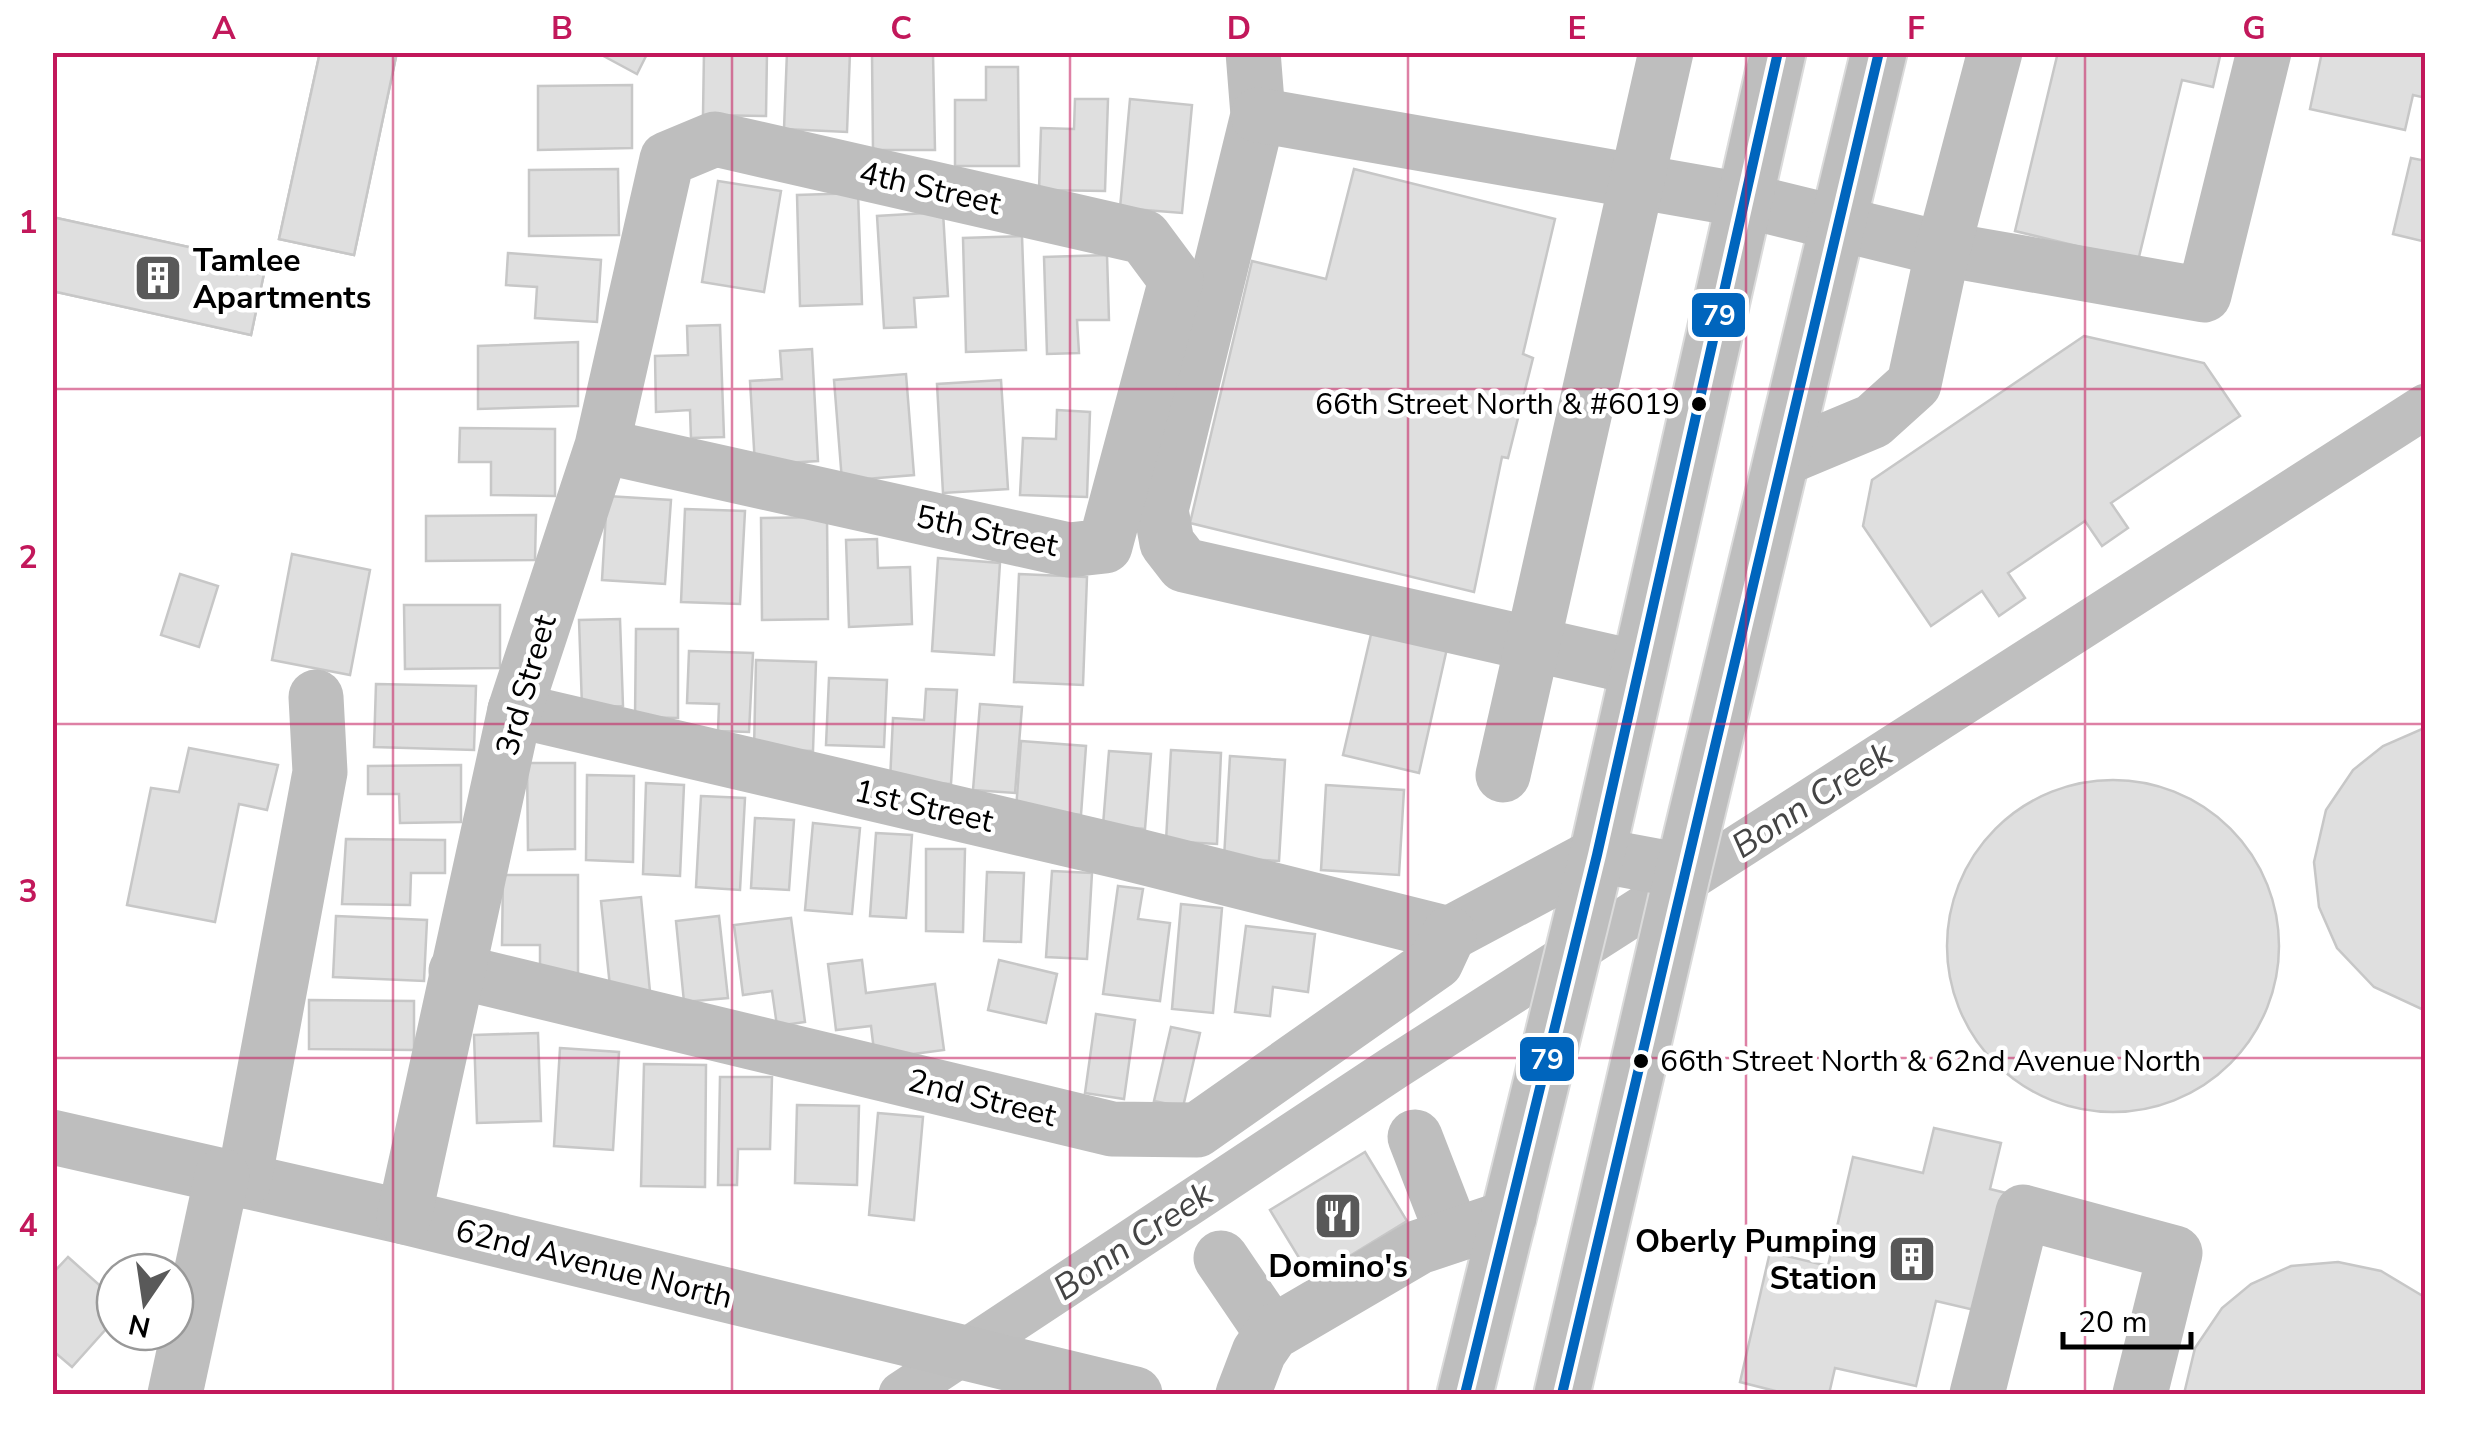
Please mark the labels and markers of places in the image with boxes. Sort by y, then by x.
place label: Tamlee Apartments [193,239,371,319]
building icon: Tamlee Apartments [132,252,184,304]
place label: 66th Street North & #6019 [1315,384,1680,425]
marker: 66th Street North & #6019 [1689,394,1709,414]
place label: 66th Street North & 62nd Avenue North [1660,1041,2201,1082]
marker: 66th Street North & 62nd Avenue North [1631,1051,1651,1071]
restaurant icon: Domino's [1312,1190,1364,1242]
place label: Oberly Pumping Station [1635,1220,1877,1300]
building icon: Oberly Pumping Station [1886,1233,1938,1285]
place label: Domino's [1268,1245,1408,1288]

